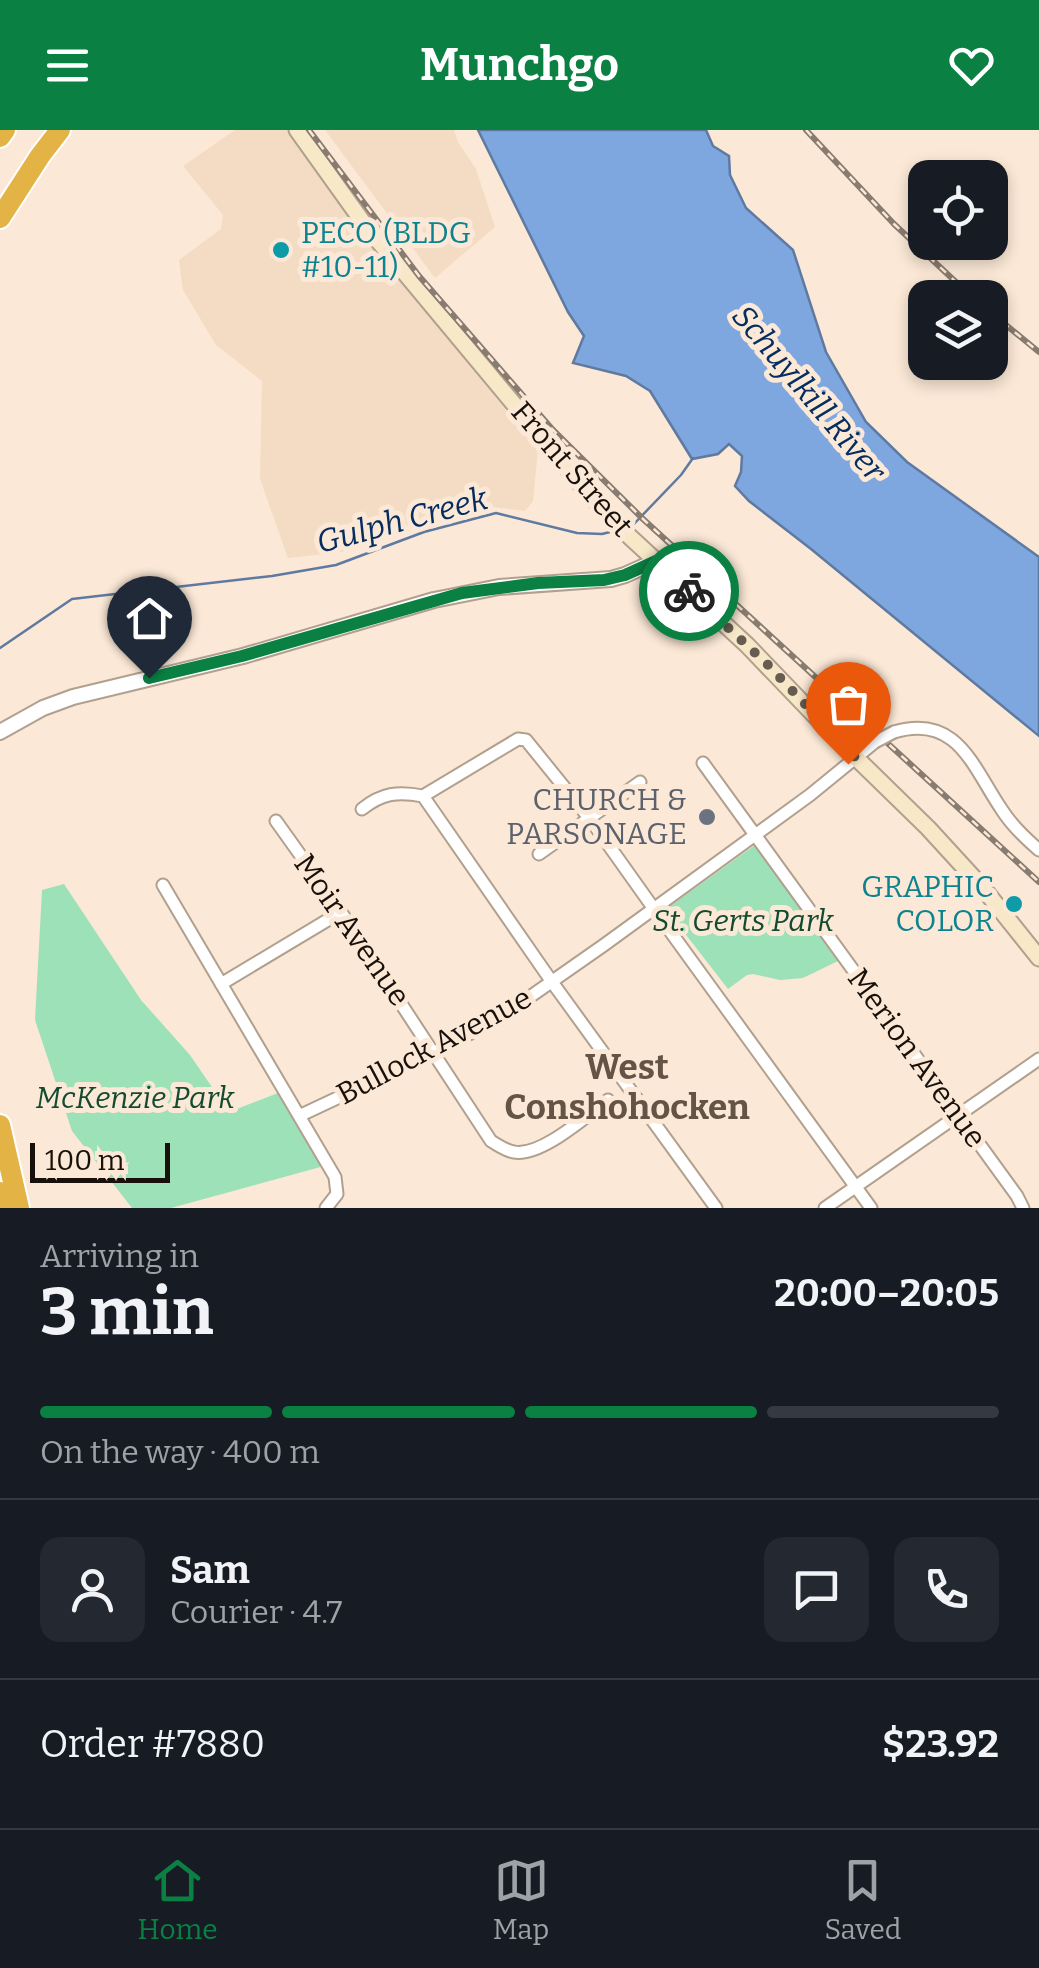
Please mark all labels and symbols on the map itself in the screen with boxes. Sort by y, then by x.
place label: PECO (BLDG #10-11) [301,215,471,285]
marker: PECO (BLDG #10-11) [270,239,292,261]
water label: Schuylkill River [724,297,895,490]
street label: Front Street [504,394,640,544]
water label: Gulph Creek [312,479,492,561]
courier [639,541,739,641]
pin [107,576,192,679]
pin [806,662,891,765]
place label: CHURCH & PARSONAGE [506,782,687,852]
marker: CHURCH & PARSONAGE [696,806,718,828]
street label: Moir Avenue [286,847,418,1013]
place label: GRAPHIC COLOR [861,869,994,939]
marker: GRAPHIC COLOR [1003,893,1025,915]
park label: St. Gerts Park [652,903,835,939]
street label: Merion Avenue [840,962,994,1154]
street label: Bullock Avenue [330,980,538,1112]
district label: West Conshohocken [504,1046,750,1128]
park label: McKenzie Park [35,1080,235,1116]
scale bar [30,1138,170,1182]

